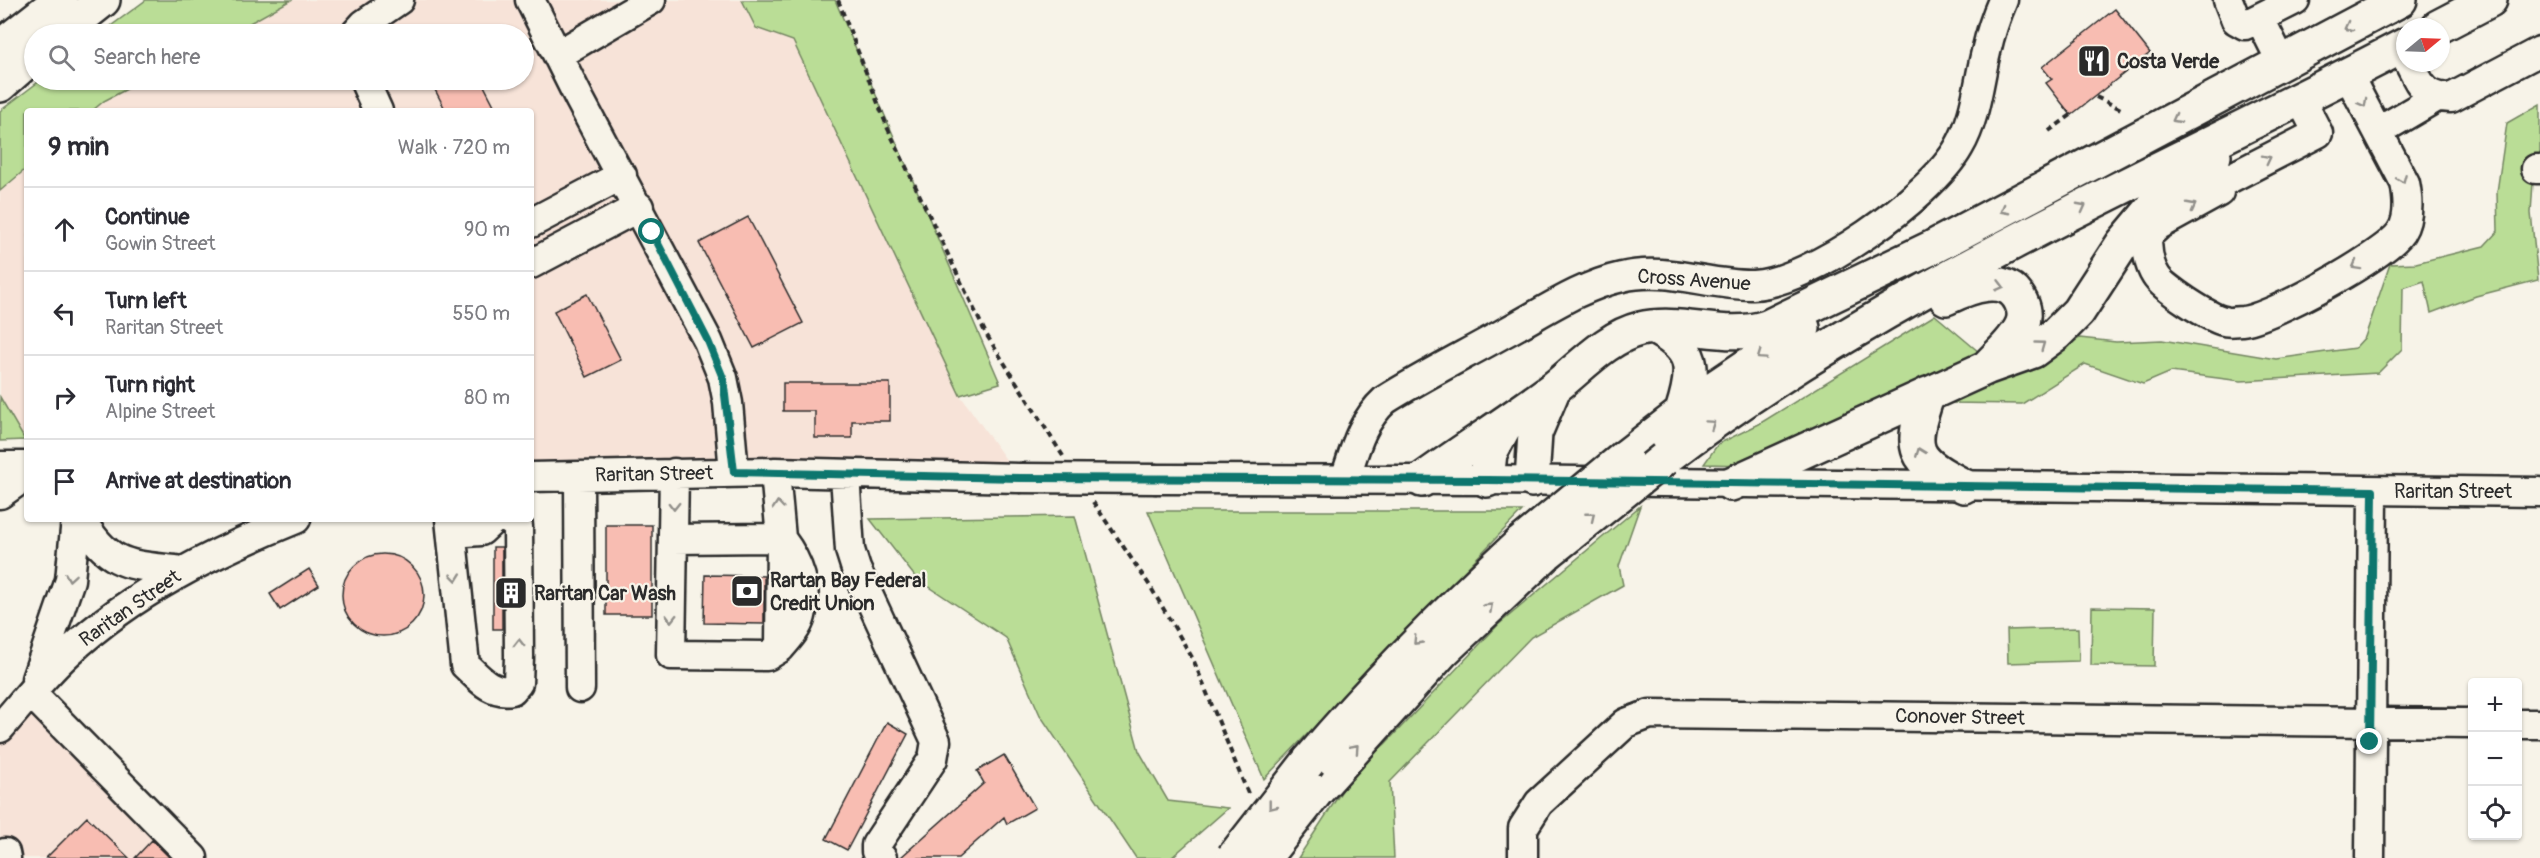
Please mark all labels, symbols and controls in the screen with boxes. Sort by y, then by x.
north arrow [2396,18,2450,72]
one-way arrow [2344,20,2355,31]
search box [24,24,534,90]
icon: search [45,41,78,74]
text: Search here [93,43,200,71]
restaurant icon: Costa Verde [2076,43,2112,79]
place label: Costa Verde [2117,49,2220,74]
one-way arrow [2356,96,2367,107]
one-way arrow [2171,111,2182,123]
text: 9 min [48,131,109,163]
text: Walk · 720 m [398,135,510,160]
one-way arrow [2261,155,2272,166]
one-way arrow [2395,172,2407,183]
one-way arrow [2185,202,2196,213]
text: Continue [105,203,189,231]
one-way arrow [1999,203,2010,214]
one-way arrow [2076,203,2087,214]
icon: ahead [48,213,81,246]
text: 90 m [464,217,510,242]
route start [638,218,664,244]
text: Gowin Street [105,231,216,256]
one-way arrow [2352,259,2362,270]
street label: Cross Avenue [1637,264,1752,296]
one-way arrow [1995,279,2005,292]
text: Turn left [105,287,187,315]
icon: left [48,297,81,330]
text: 550 m [453,301,510,326]
text: Raritan Street [105,315,223,340]
one-way arrow [2035,341,2046,352]
one-way arrow [1756,349,1767,360]
text: Turn right [105,371,195,399]
icon: right [48,381,81,414]
text: 80 m [464,385,510,410]
text: Alpine Street [105,399,215,424]
one-way arrow [1704,420,1715,431]
one-way arrow [1915,447,1927,458]
street label: Raritan Street [595,460,714,488]
icon: arrive [48,465,81,498]
text: Arrive at destination [105,467,291,495]
street label: Raritan Street [2394,479,2513,504]
one-way arrow [667,501,680,510]
one-way arrow [772,501,785,510]
one-way arrow [1585,512,1596,523]
street label: Raritan Street [74,563,186,652]
place label: Rartan Bay Federal Credit Union [770,568,926,616]
one-way arrow [64,572,76,582]
one-way arrow [449,573,462,582]
bank icon: Rartan Bay Federal Credit Union [729,573,765,609]
building icon: Raritan Car Wash [493,575,529,611]
place label: Raritan Car Wash [534,581,676,606]
one-way arrow [1482,603,1492,614]
one-way arrow [665,614,678,623]
one-way arrow [1413,634,1424,644]
one-way arrow [513,638,525,647]
map controls [2468,678,2522,840]
button: + [2468,678,2522,732]
street label: Conover Street [1895,703,2026,731]
route end [2356,728,2382,754]
button: − [2468,732,2522,786]
one-way arrow [1348,745,1359,755]
button: locate [2468,786,2522,840]
one-way arrow [1269,800,1280,811]

